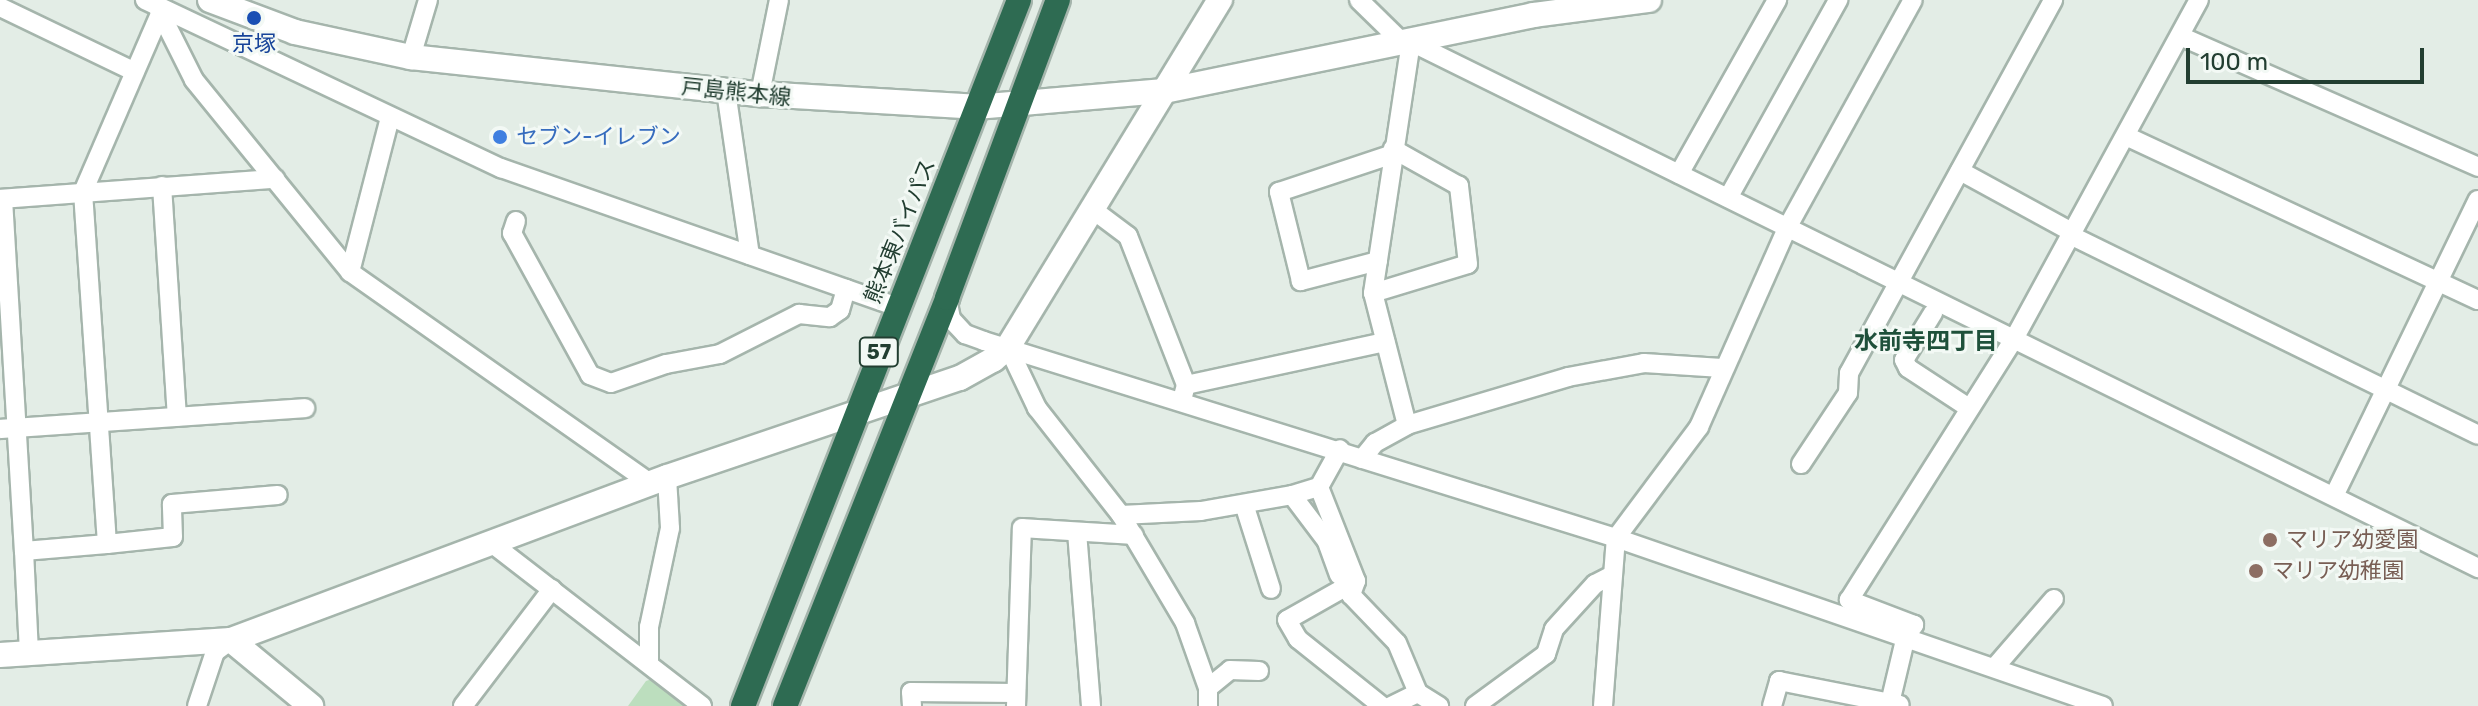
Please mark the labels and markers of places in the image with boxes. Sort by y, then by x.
marker: 京塚 [245,9,263,27]
place label: 京塚 [232,31,276,57]
place label: セブン-イレブン [516,124,681,150]
marker: セブン-イレブン [491,128,509,146]
place label: マリア幼愛園 [2286,527,2418,553]
marker: マリア幼愛園 [2261,531,2279,549]
place label: マリア幼稚園 [2272,558,2404,584]
marker: マリア幼稚園 [2247,562,2265,580]

